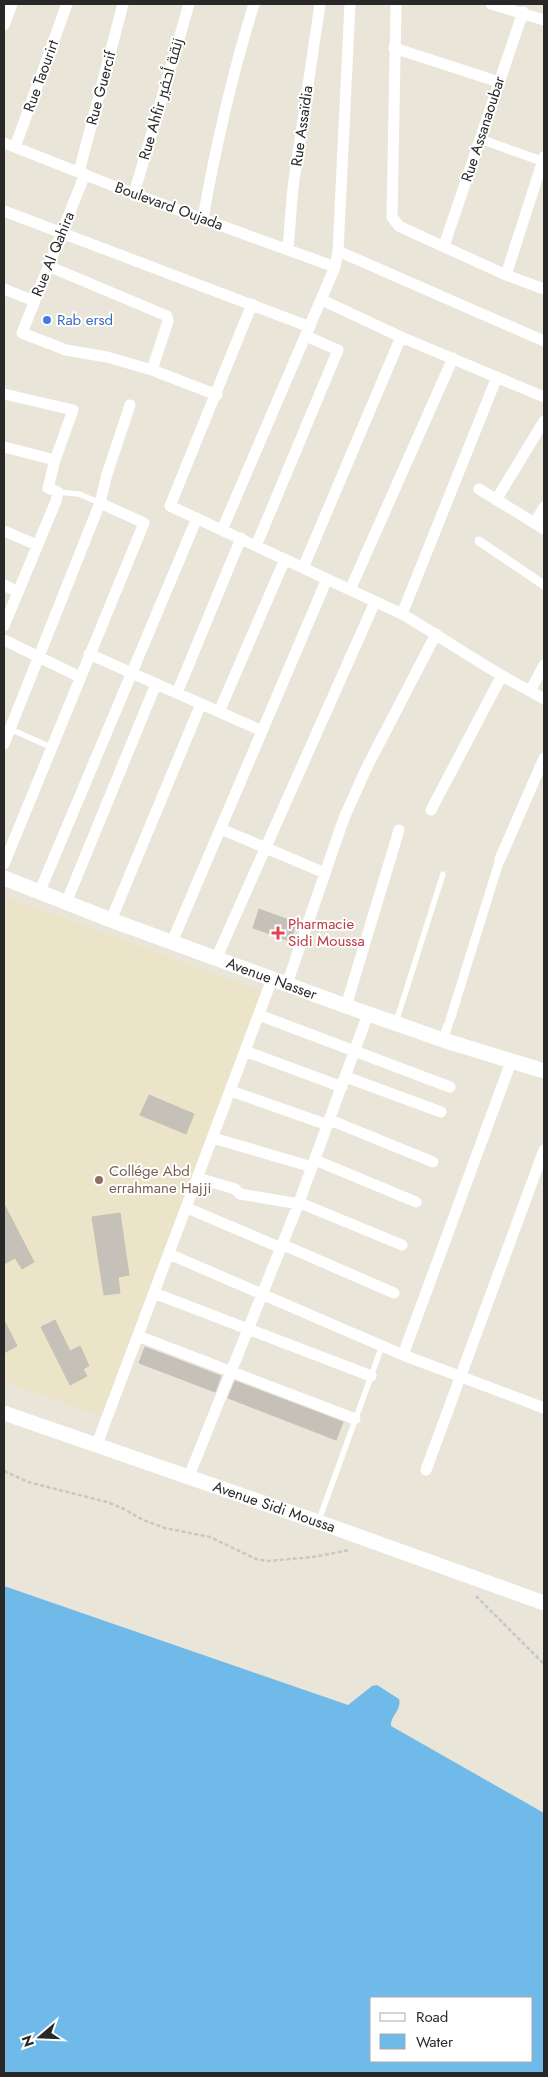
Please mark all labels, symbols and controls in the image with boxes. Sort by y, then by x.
street label: Rue Ahfir زنقة أحفير [133,36,189,162]
street label: Rue Taourirt [18,37,64,115]
street label: Rue Guercif [81,48,122,128]
street label: Rue Assanaoubar [456,73,511,185]
street label: Rue Assaïdia [285,84,319,168]
street label: Boulevard Oujada [112,176,226,236]
street label: Rue Al Qahira [26,208,80,300]
place label: Rab ersd [57,309,113,331]
marker: Rab ersd [41,314,53,326]
place label: Pharmacie Sidi Moussa [288,913,365,952]
marker: Pharmacie Sidi Moussa [272,927,284,939]
street label: Avenue Nasser [223,952,321,1006]
place label: Collége Abd errahmane Hajji [109,1160,211,1199]
marker: Collége Abd errahmane Hajji [93,1174,105,1186]
street label: Avenue Sidi Moussa [210,1475,338,1538]
legend [370,1997,533,2062]
text: Road [416,2006,448,2028]
north arrow [15,2012,65,2062]
text: Water [416,2031,454,2053]
text: N [16,2033,39,2050]

